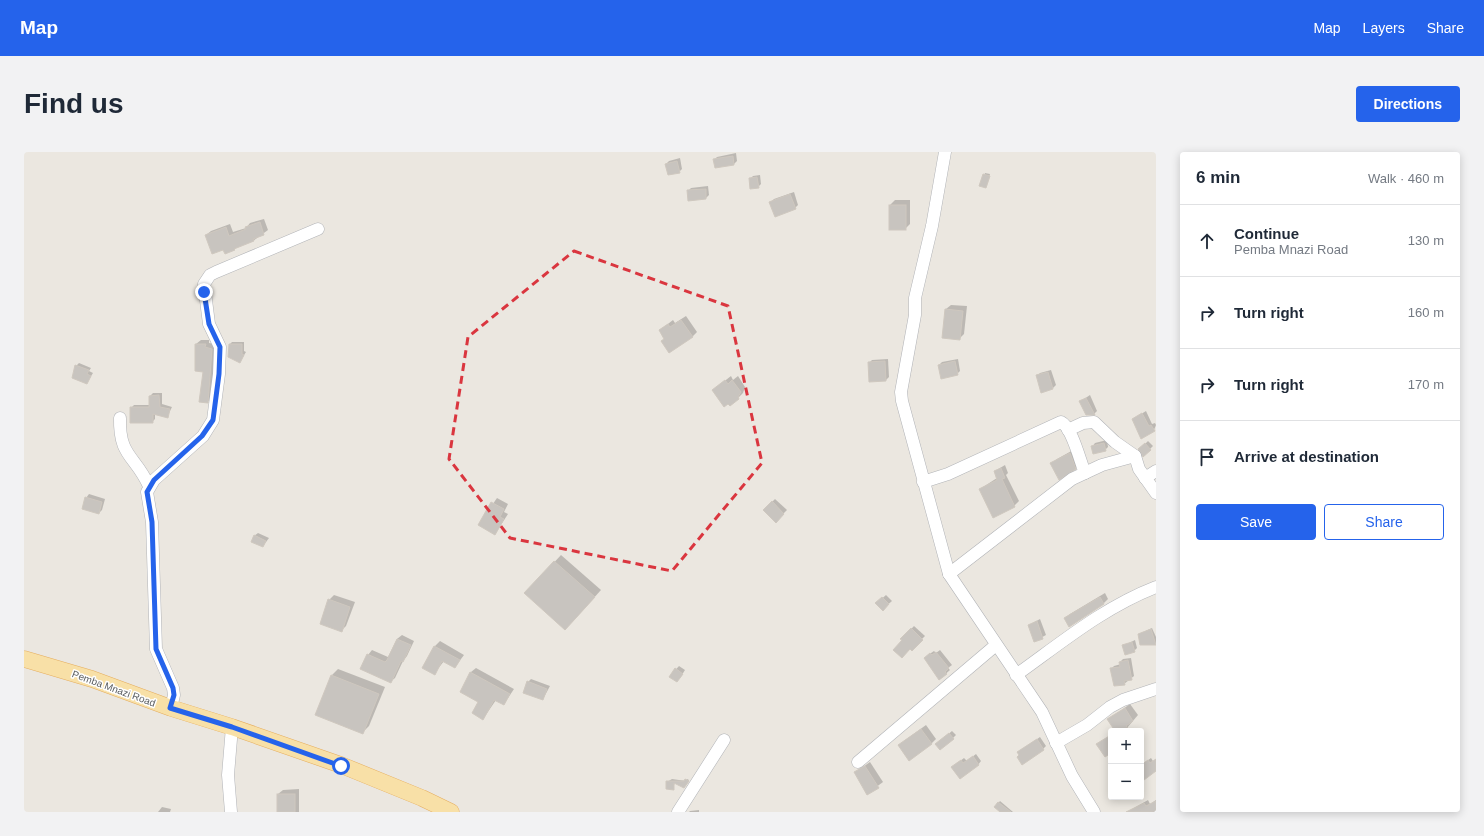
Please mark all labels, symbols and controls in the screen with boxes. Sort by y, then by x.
text: Map [20,17,58,38]
text: Map [1313,20,1341,36]
text: Layers [1363,20,1405,36]
text: Share [1427,20,1464,36]
button: Directions [1356,86,1460,122]
text: Find us [24,88,124,119]
text: 6 min [1196,168,1240,187]
text: Walk · 460 m [1368,171,1444,186]
text: Continue [1234,225,1299,242]
icon: ahead [1196,230,1218,252]
text: 130 m [1408,233,1444,248]
text: Pemba Mnazi Road [1234,242,1348,257]
route end [195,283,213,301]
icon: right [1196,302,1218,324]
text: Turn right [1234,304,1304,321]
text: 160 m [1408,305,1444,320]
icon: right [1196,374,1218,396]
text: Turn right [1234,376,1304,393]
text: 170 m [1408,377,1444,392]
icon: arrive [1196,446,1218,468]
text: Arrive at destination [1234,448,1379,465]
button: Save [1196,504,1316,540]
button: Share [1324,504,1444,540]
street label: Pemba Mnazi Road [71,668,157,709]
map controls [1108,728,1144,800]
button: + [1108,728,1144,764]
route start [332,757,350,775]
button: − [1108,764,1144,800]

